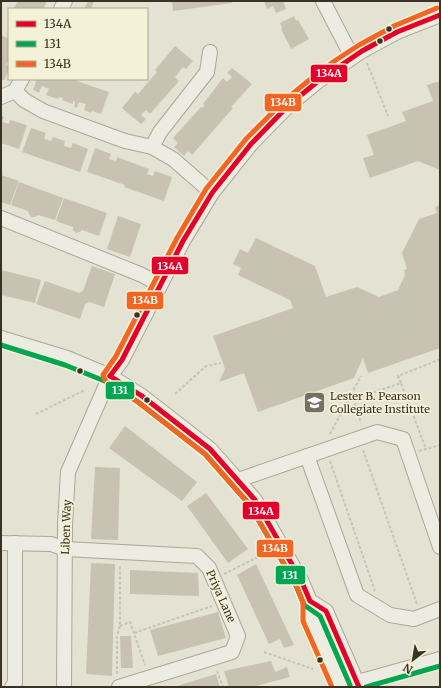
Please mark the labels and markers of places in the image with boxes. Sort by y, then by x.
unlabelled marker [384,24,394,34]
unlabelled marker [375,36,385,46]
unlabelled marker [132,310,142,320]
unlabelled marker [75,366,85,376]
school or university icon: Lester B. Pearson Collegiate Institute [302,389,328,415]
place label: Lester B. Pearson Collegiate Institute [330,389,430,416]
unlabelled marker [142,395,152,405]
unlabelled marker [315,655,325,665]

